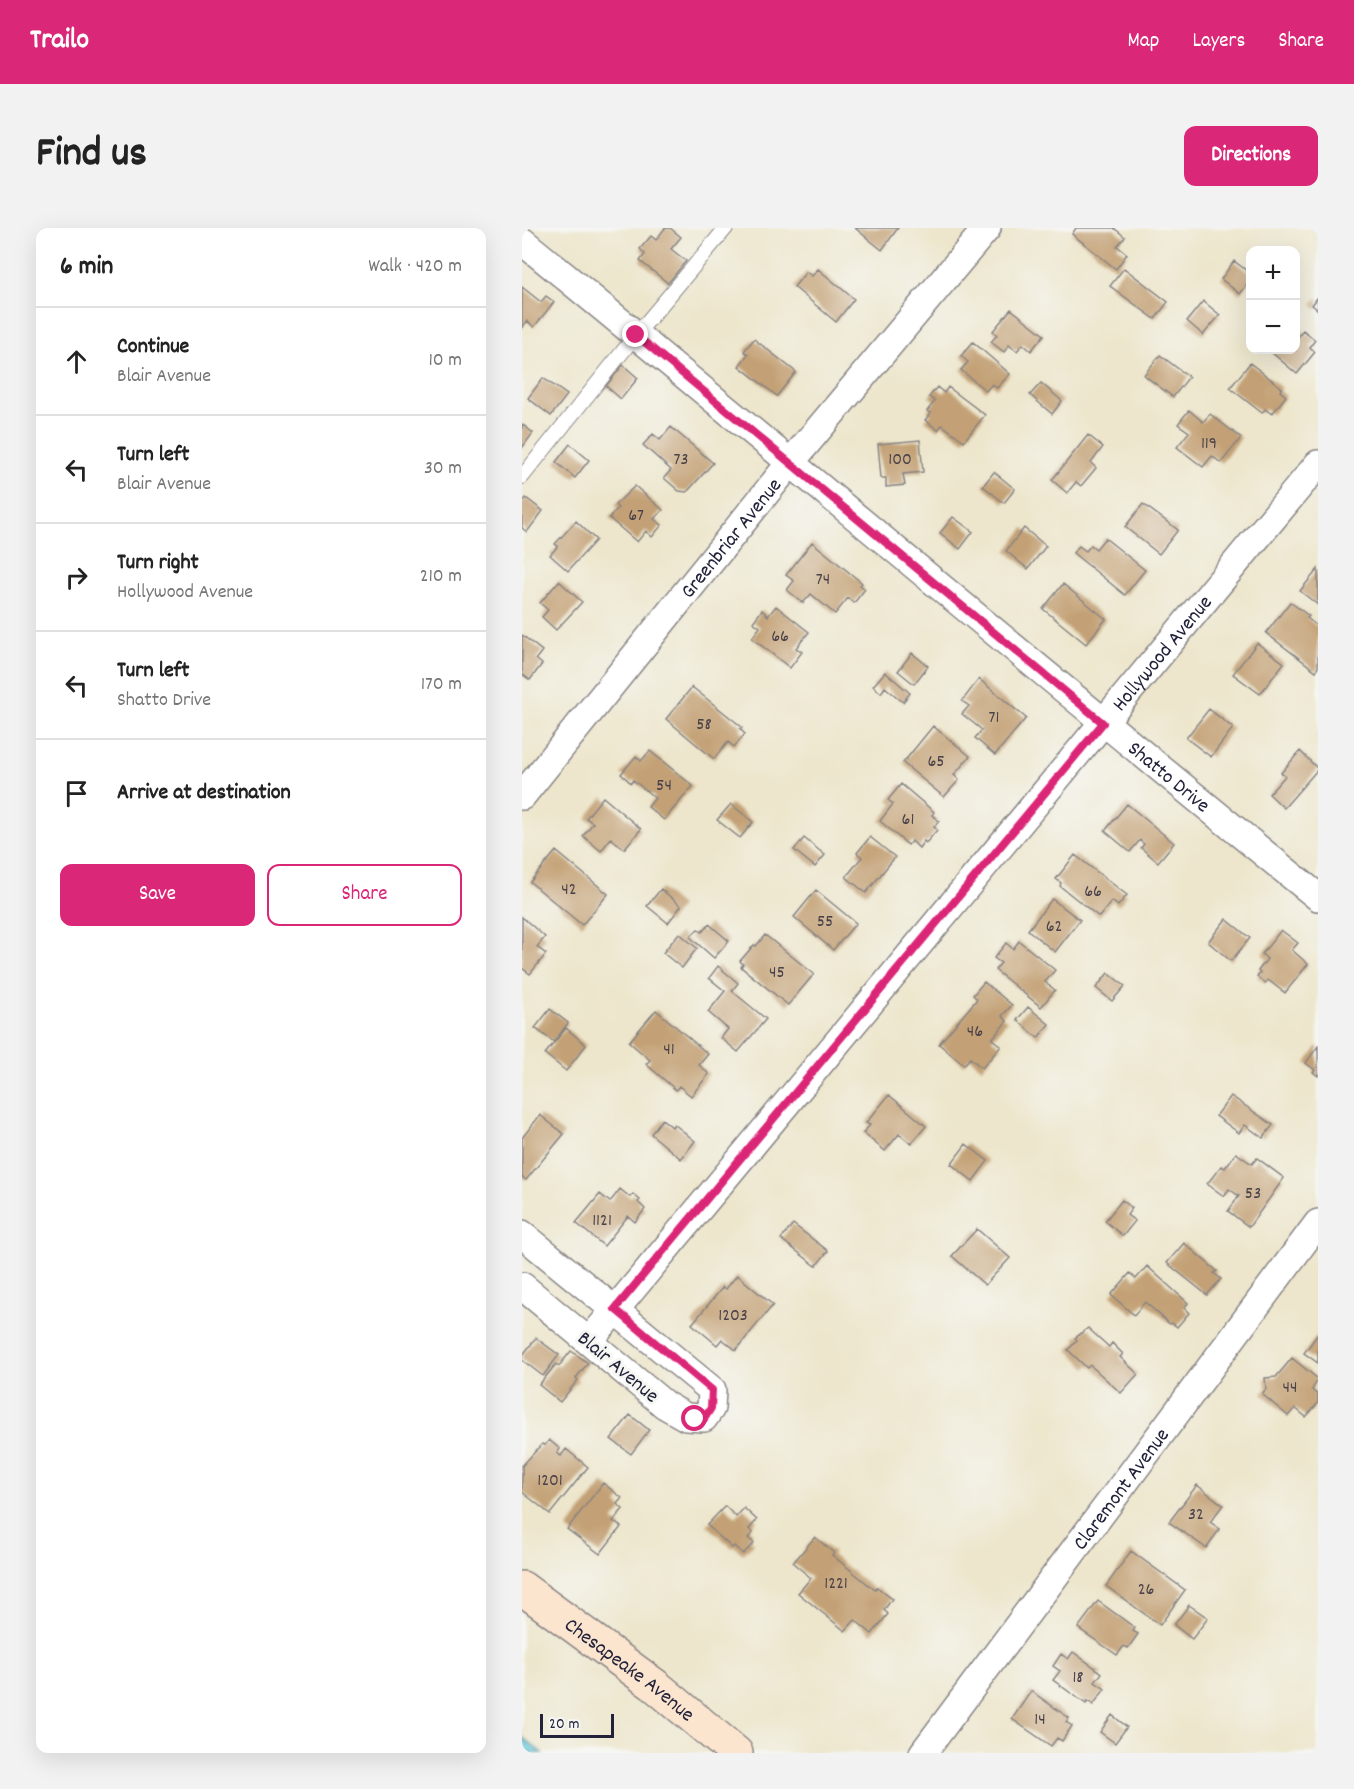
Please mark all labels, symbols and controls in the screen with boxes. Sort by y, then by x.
text: Trailo [30,22,89,62]
text: Map [1128,27,1159,57]
text: Layers [1192,27,1245,57]
text: Share [1278,27,1324,57]
text: Find us [36,126,147,186]
button: Directions [1184,126,1318,186]
map controls [1246,246,1300,354]
button: + [1246,246,1300,300]
text: 6 min [60,249,113,286]
text: Walk · 420 m [368,253,462,281]
button: − [1246,300,1300,354]
route end [622,321,648,347]
text: Continue [117,332,189,363]
icon: ahead [60,345,93,378]
text: 10 m [428,347,462,375]
text: Blair Avenue [117,363,211,391]
house number: 119 [1201,432,1217,457]
text: Turn left [117,440,189,471]
house number: 73 [674,448,688,473]
house number: 100 [888,448,912,473]
icon: left [60,453,93,486]
text: 30 m [424,455,462,483]
text: Blair Avenue [117,471,211,499]
street label: Greenbriar Avenue [675,473,790,606]
house number: 67 [628,504,644,529]
text: Turn right [117,548,199,579]
icon: right [60,561,93,594]
text: 210 m [420,563,462,591]
house number: 74 [816,568,830,593]
text: Hollywood Avenue [117,579,253,607]
street label: Hollywood Avenue [1106,590,1221,719]
house number: 66 [771,625,789,650]
text: Turn left [117,656,189,687]
icon: left [60,669,93,702]
text: 170 m [421,671,462,699]
text: Shatto Drive [117,687,211,715]
house number: 71 [989,706,999,731]
house number: 58 [696,713,712,738]
street label: Shatto Drive [1120,735,1215,821]
house number: 65 [927,750,945,775]
house number: 54 [656,774,672,799]
icon: arrive [60,777,93,810]
text: Arrive at destination [117,778,291,809]
house number: 61 [902,808,914,833]
button: Save [60,864,255,926]
button: Share [267,864,462,926]
house number: 42 [561,878,577,903]
house number: 66 [1084,880,1102,905]
house number: 55 [817,910,833,935]
house number: 62 [1046,915,1062,940]
house number: 45 [769,961,785,986]
house number: 46 [967,1020,983,1045]
house number: 41 [663,1038,675,1063]
house number: 53 [1245,1182,1261,1207]
house number: 1121 [592,1209,612,1234]
house number: 1203 [718,1304,748,1329]
street label: Blair Avenue [570,1325,665,1412]
house number: 44 [1283,1376,1297,1401]
route start [681,1405,707,1431]
street label: Claremont Avenue [1067,1423,1178,1558]
house number: 1201 [537,1469,563,1494]
house number: 32 [1188,1503,1204,1528]
house number: 1221 [824,1572,848,1597]
house number: 26 [1138,1578,1154,1603]
street label: Chesapeake Avenue [557,1612,700,1730]
house number: 18 [1072,1666,1084,1691]
house number: 14 [1034,1708,1046,1733]
scale bar [540,1711,614,1738]
text: 20 m [549,1713,579,1736]

